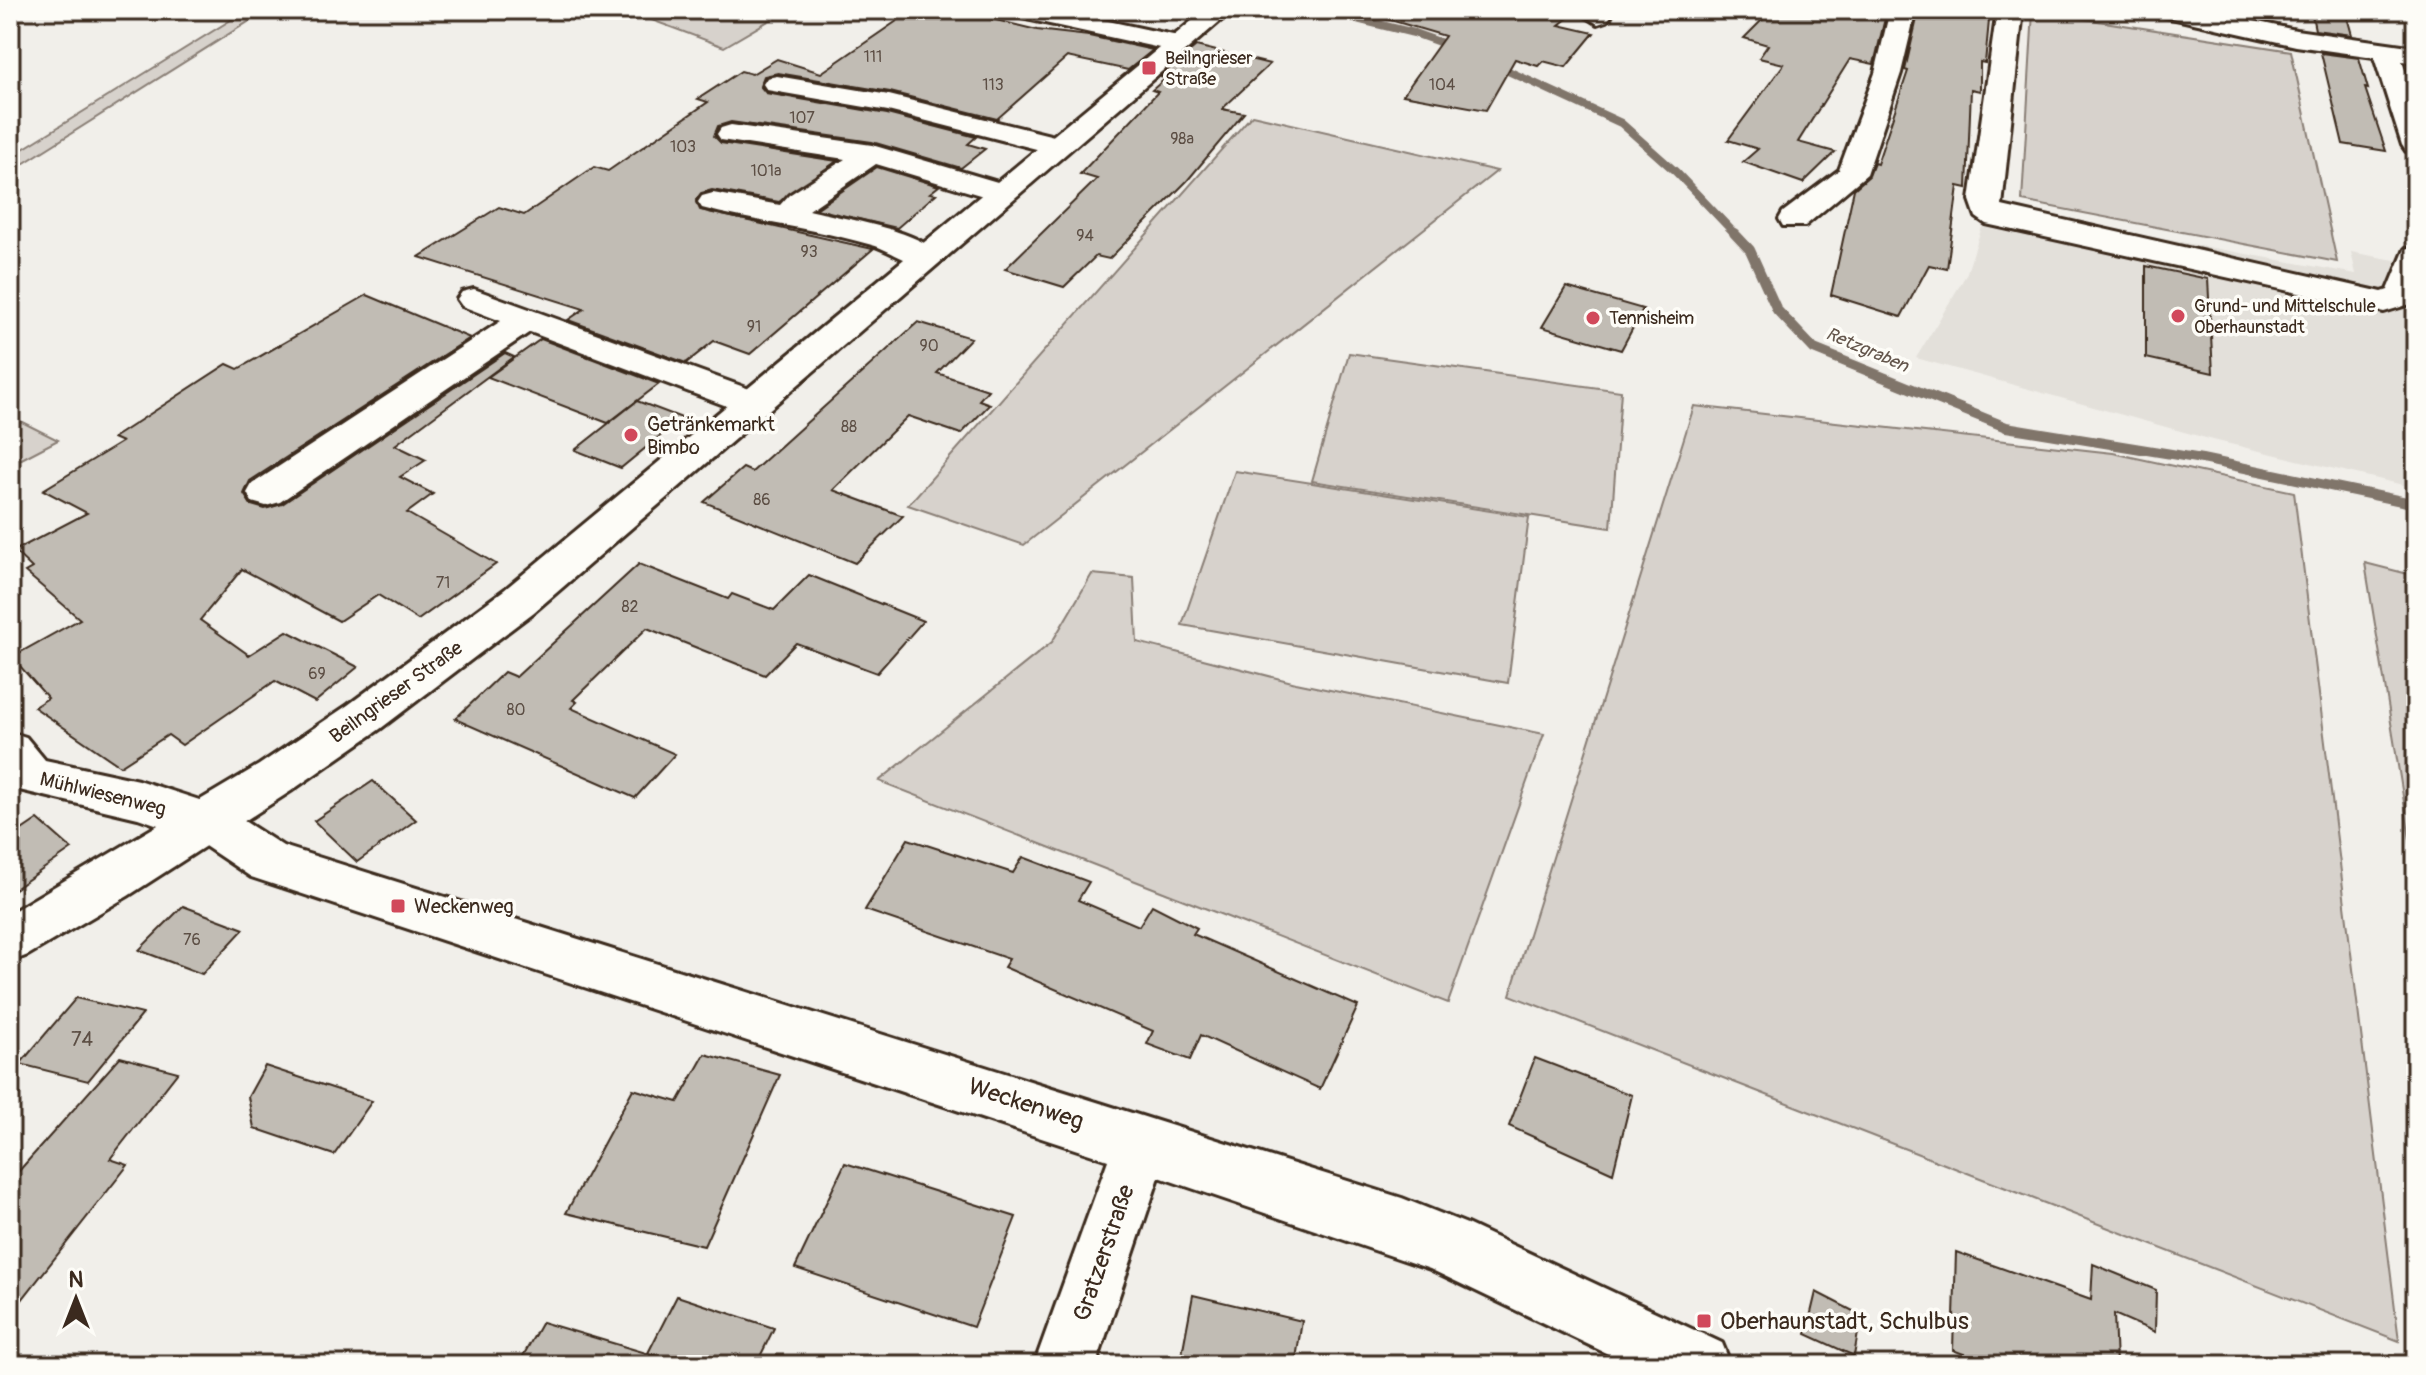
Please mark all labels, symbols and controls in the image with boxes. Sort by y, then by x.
house number: 111 [864,47,882,67]
place label: Beilngrieser Straße [1165,47,1253,91]
marker: Beilngrieser Straße [1140,59,1158,77]
house number: 113 [982,75,1004,95]
house number: 104 [1429,75,1455,95]
house number: 107 [789,108,815,128]
house number: 98a [1170,129,1194,149]
house number: 103 [670,137,696,157]
house number: 101a [751,161,781,181]
house number: 94 [1076,226,1094,246]
house number: 93 [800,242,818,262]
place label: Grund- und Mittelschule Oberhaunstadt [2194,295,2376,339]
place label: Tennisheim [1609,307,1694,330]
marker: Grund- und Mittelschule Oberhaunstadt [2169,307,2187,325]
marker: Tennisheim [1584,309,1602,327]
house number: 91 [747,317,761,337]
water label: Retzgraben [1822,322,1912,378]
house number: 90 [919,336,939,356]
place label: Getränkemarkt Bimbo [647,412,776,460]
house number: 88 [841,417,857,437]
marker: Getränkemarkt Bimbo [622,426,640,444]
house number: 86 [753,490,771,510]
house number: 71 [436,573,450,593]
house number: 82 [621,597,639,617]
street label: Beilngrieser Straße [324,635,468,749]
house number: 69 [308,664,326,684]
house number: 80 [507,700,526,720]
street label: Mühlwiesenweg [37,766,169,822]
place label: Weckenweg [414,894,514,919]
marker: Weckenweg [389,897,407,915]
house number: 76 [183,930,201,950]
house number: 74 [71,1027,93,1052]
street label: Weckenweg [965,1072,1087,1136]
street label: Gratzerstraße [1067,1181,1141,1325]
north arrow [36,1259,116,1339]
text: N [69,1266,84,1294]
place label: Oberhaunstadt, Schulbus [1720,1307,1969,1336]
marker: Oberhaunstadt, Schulbus [1695,1312,1713,1330]

